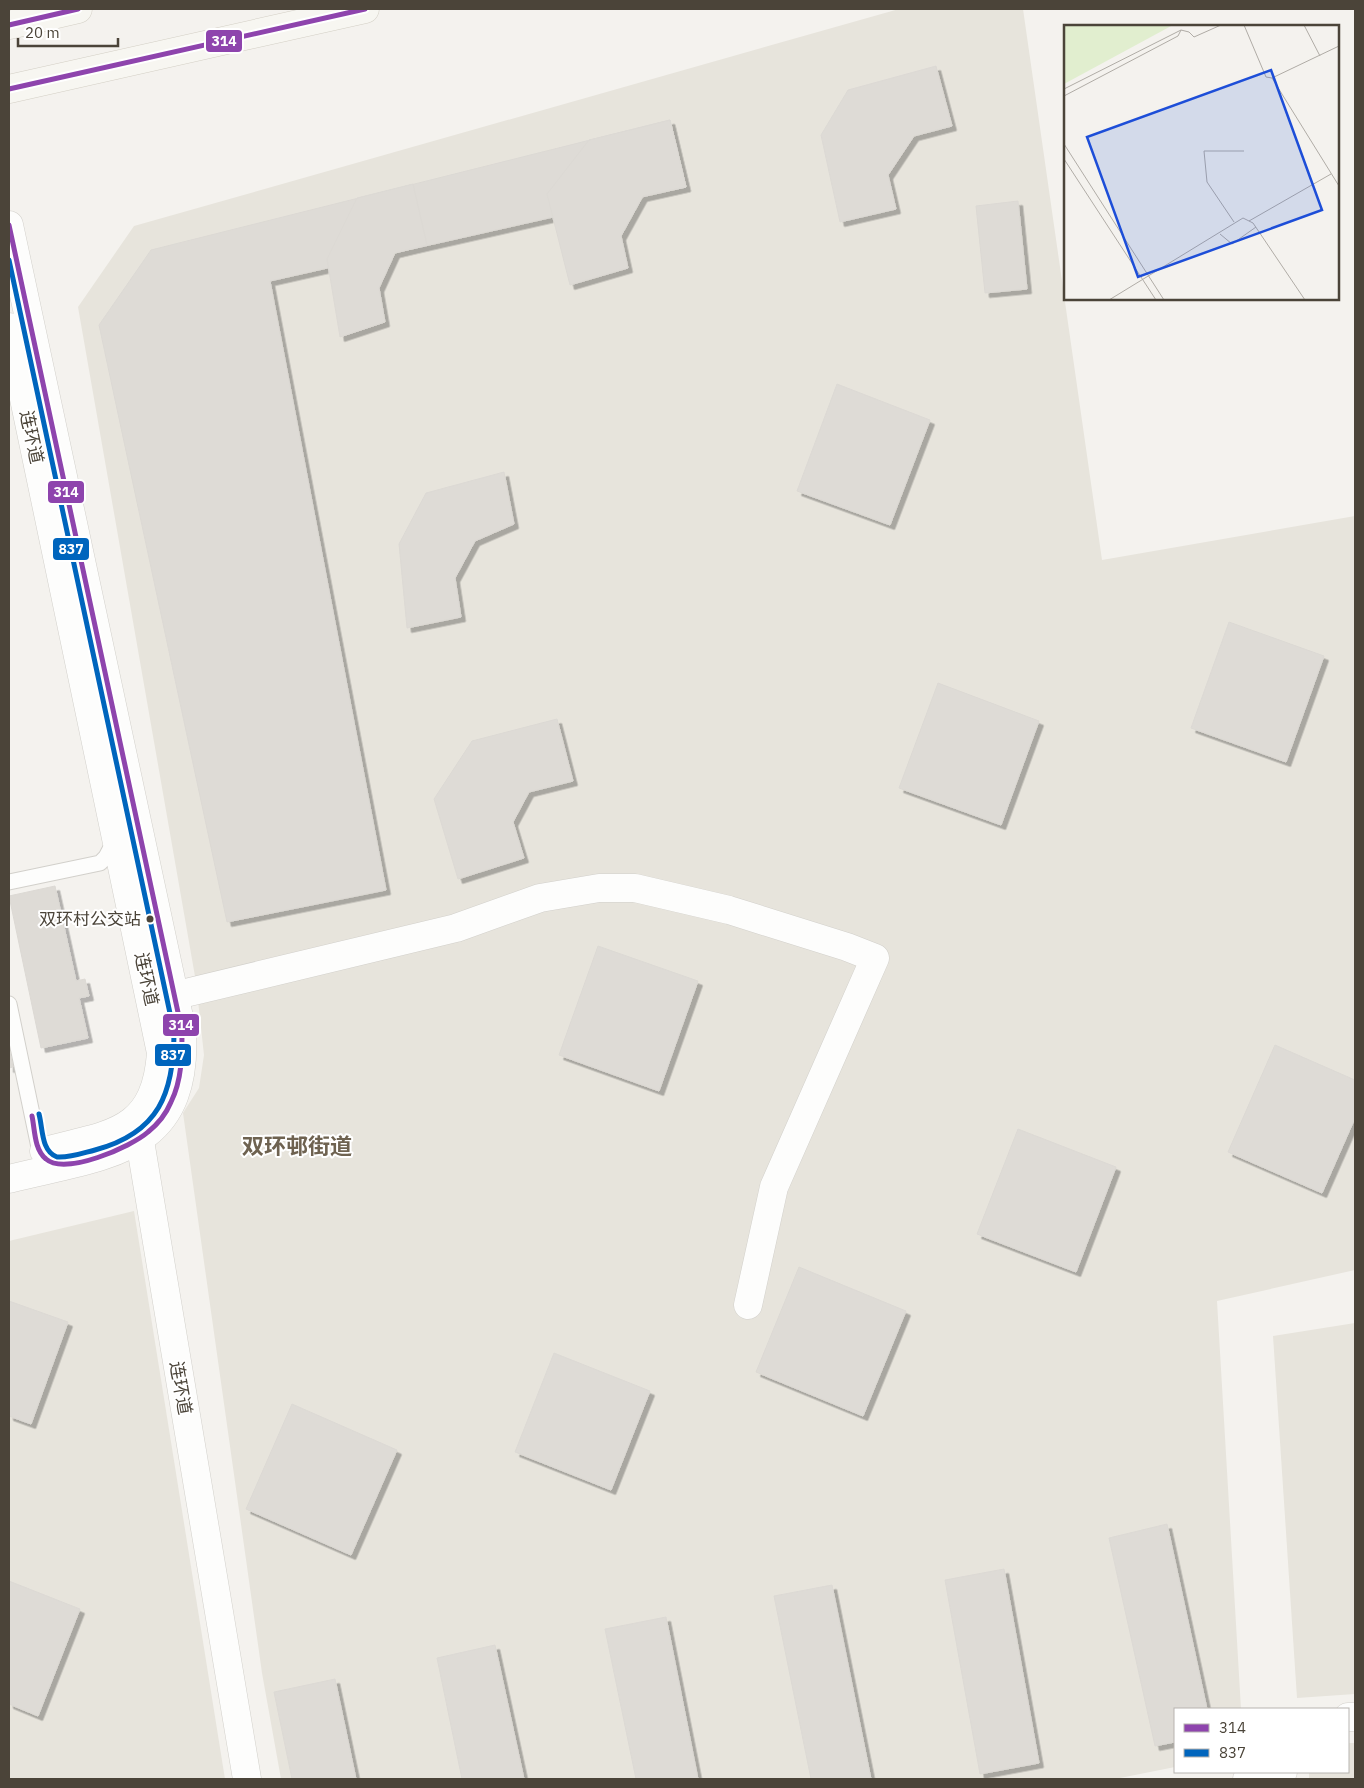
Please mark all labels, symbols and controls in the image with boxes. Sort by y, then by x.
scale bar [18,15,118,47]
text: 20 m [25,23,60,42]
inset map [1064,25,1339,300]
line badge: 314 [205,29,243,53]
text: 314 [211,32,237,50]
street label: 连环道 [15,408,49,466]
line badge: 314 [47,480,85,504]
text: 314 [53,483,79,501]
line badge: 837 [52,537,90,561]
text: 837 [58,540,84,558]
place label: 双环村公交站 [39,908,141,930]
marker: 双环村公交站 [145,914,155,924]
street label: 连环道 [130,950,164,1008]
line badge: 314 [162,1013,200,1037]
text: 314 [168,1016,194,1034]
line badge: 837 [154,1043,192,1067]
text: 837 [160,1046,186,1064]
district label: 双环邨街道 [242,1131,352,1160]
street label: 连环道 [165,1359,197,1417]
legend [1174,1708,1349,1773]
text: 314 [1219,1718,1246,1737]
text: 837 [1219,1743,1246,1762]

